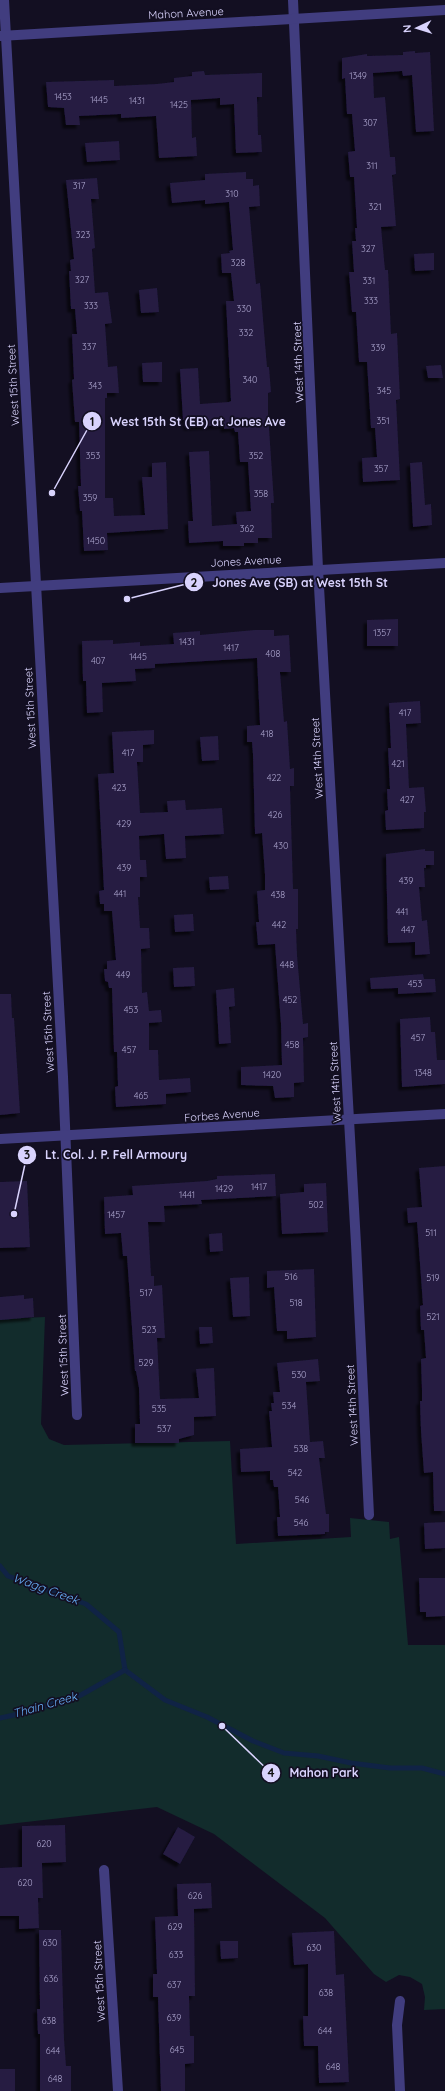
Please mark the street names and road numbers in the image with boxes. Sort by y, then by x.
street label: Mahon Avenue [148,4,224,22]
street label: West 14th Street [290,321,306,403]
street label: West 15th Street [4,344,22,426]
street label: Jones Avenue [210,552,282,570]
street label: West 15th Street [21,667,39,749]
street label: West 14th Street [308,717,326,799]
street label: West 15th Street [39,991,57,1073]
street label: West 14th Street [326,1041,344,1123]
street label: Forbes Avenue [184,1105,260,1125]
street label: West 15th Street [55,1314,71,1396]
street label: West 14th Street [343,1364,361,1446]
street label: West 15th Street [90,1940,108,2022]

